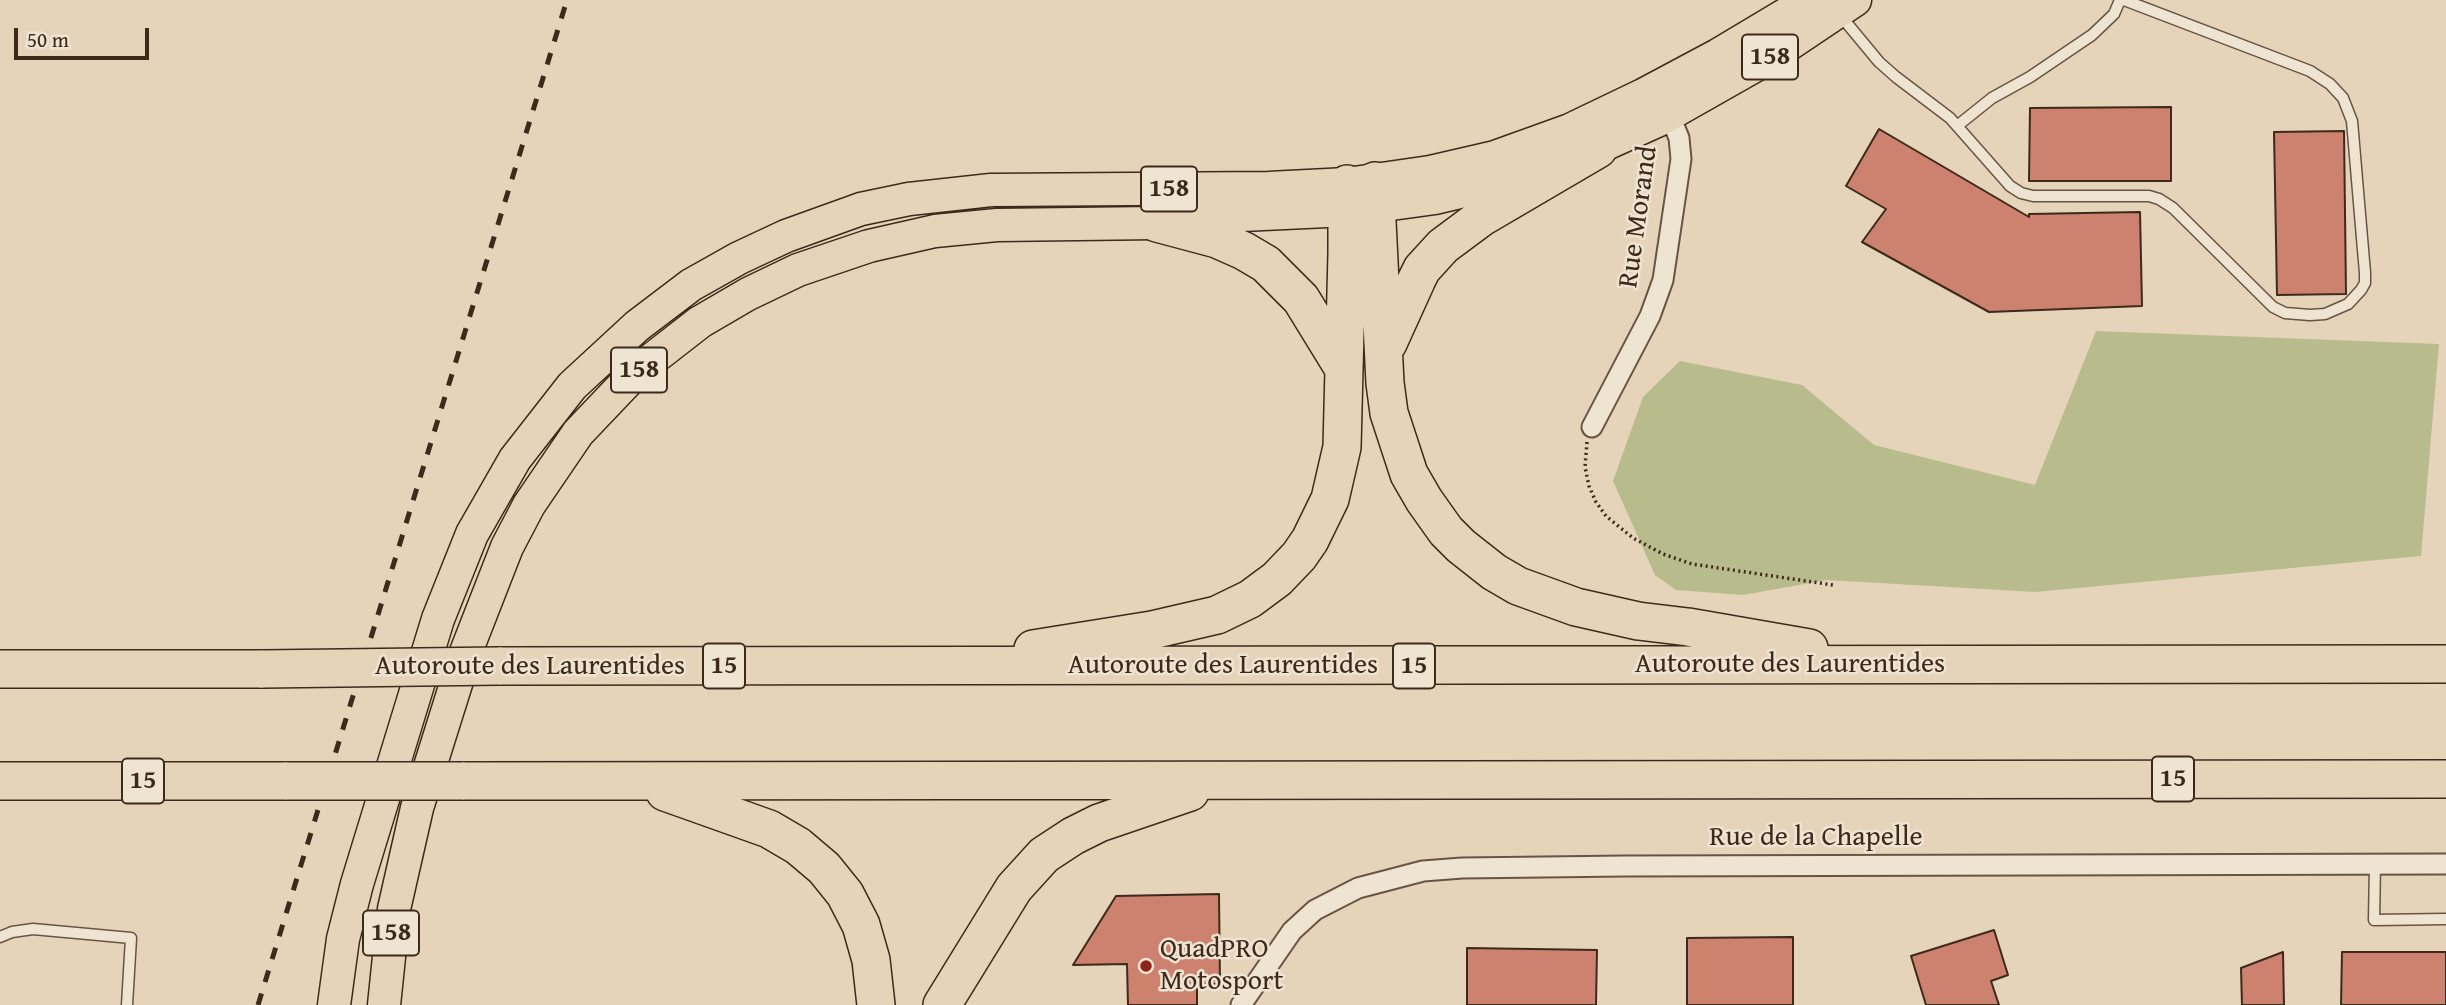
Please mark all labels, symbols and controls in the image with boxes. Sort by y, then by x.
scale bar [18,14,152,58]
text: 50 m [27,24,69,55]
road number: 158 [1742,34,1798,80]
street label: Rue Morand [1612,144,1666,290]
road number: 158 [1141,166,1197,212]
road number: 158 [611,348,667,392]
road number: 15 [703,644,745,688]
road number: 15 [1393,644,1435,688]
street label: Autoroute des Laurentides [1635,648,1945,682]
street label: Autoroute des Laurentides [1068,649,1378,683]
street label: Autoroute des Laurentides [375,650,685,684]
road number: 15 [2152,757,2194,802]
road number: 15 [122,758,164,804]
street label: Rue de la Chapelle [1709,821,1923,855]
road number: 158 [363,910,419,956]
place label: QuadPRO Motosport [1160,933,1283,999]
marker: QuadPRO Motosport [1138,958,1154,974]

